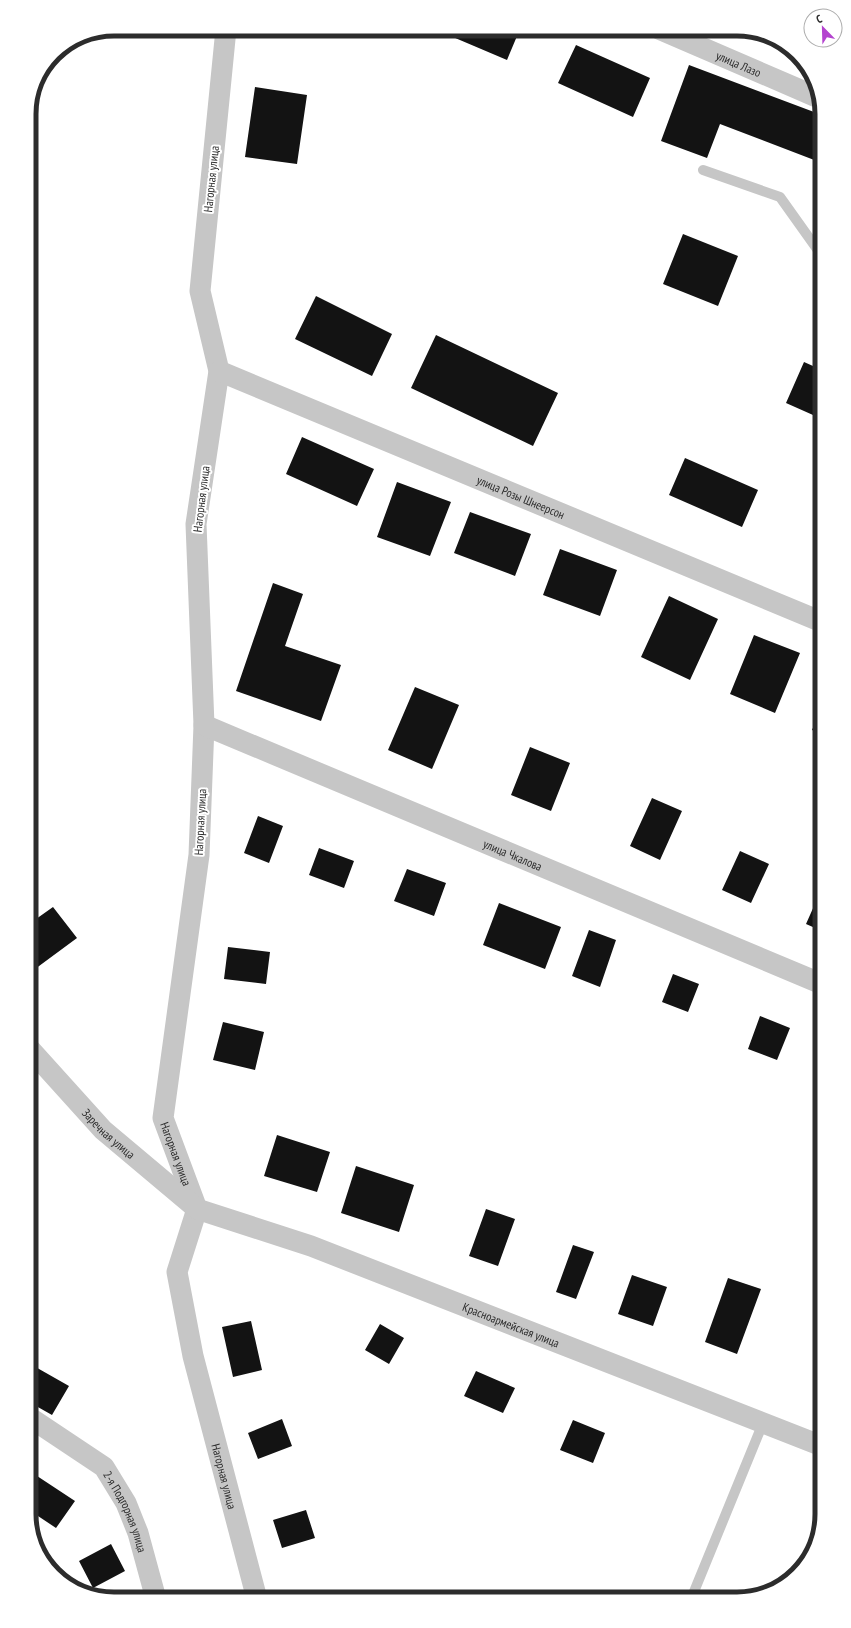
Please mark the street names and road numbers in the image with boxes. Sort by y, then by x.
street label: улица Лазо [714,47,764,80]
street label: Нагорная улица [200,145,222,213]
street label: Нагорная улица [189,465,213,533]
street label: улица Розы Шнеерсон [475,472,567,522]
street label: Нагорная улица [191,788,209,856]
street label: улица Чкалова [481,836,545,874]
street label: Заречная улица [79,1105,139,1162]
street label: Нагорная улица [158,1120,195,1188]
street label: Красноармейская улица [461,1299,562,1350]
street label: Нагорная улица [209,1442,240,1511]
street label: 2-я Подгорная улица [101,1468,150,1554]

